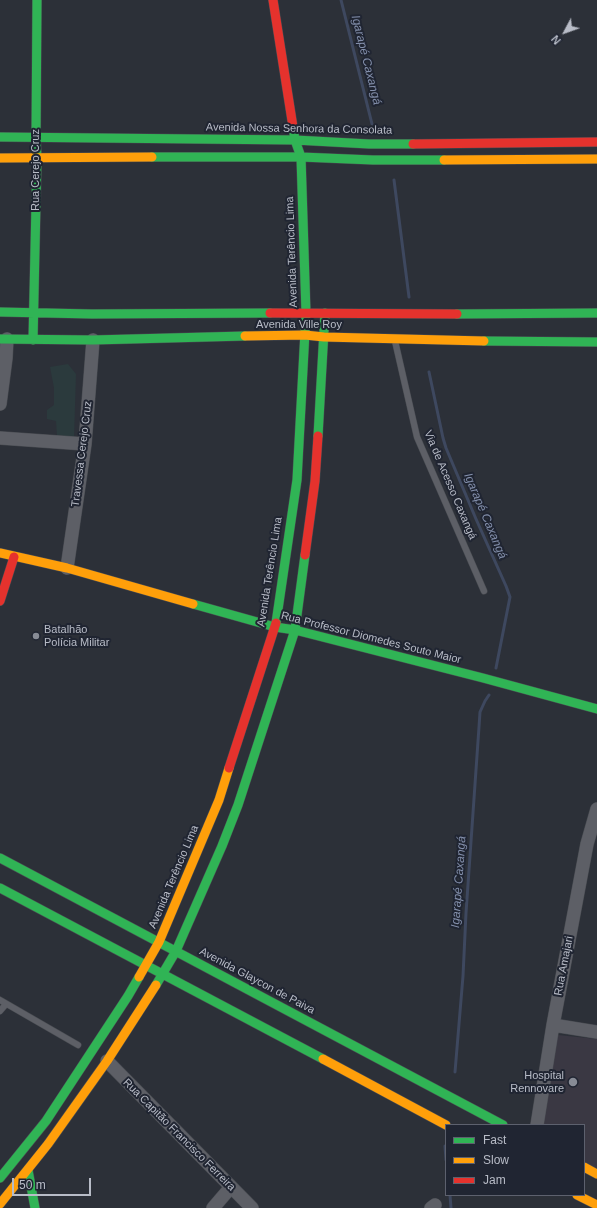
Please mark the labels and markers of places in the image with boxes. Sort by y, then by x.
place label: Batalhão Polícia Militar [44,623,109,649]
marker: Batalhão Polícia Militar [31,631,41,641]
place label: Hospital Rennovare [510,1069,564,1095]
marker: Hospital Rennovare [567,1076,579,1088]

